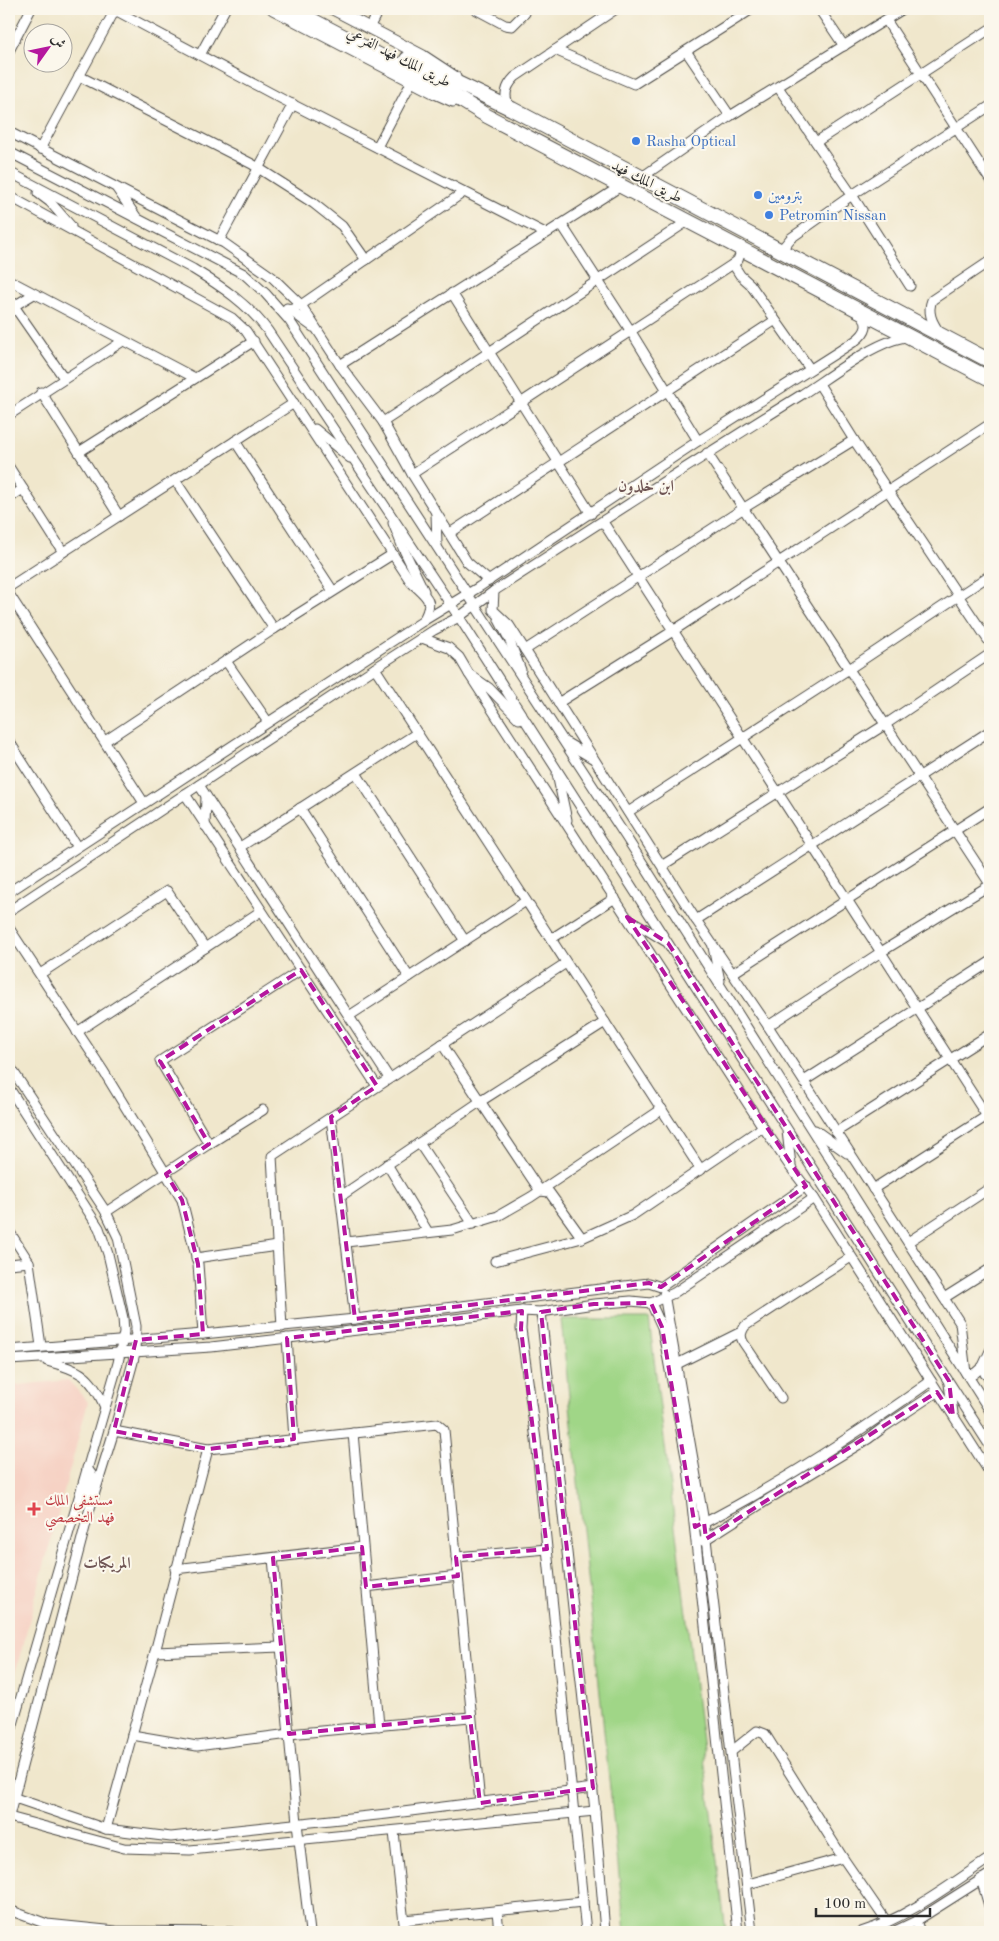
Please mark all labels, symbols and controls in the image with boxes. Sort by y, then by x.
north arrow [22,22,72,72]
street label: طريق الملك فهد الفرعي [343,26,452,94]
text: ش [48,32,68,51]
marker: Rasha Optical [630,135,642,147]
place label: Rasha Optical [646,135,736,150]
street label: طريق الملك فهد [608,158,684,207]
marker: بترومين [752,189,764,201]
place label: بترومين [768,189,802,204]
marker: Petromin Nissan [763,209,775,221]
place label: Petromin Nissan [779,209,887,224]
district label: ابن خلدون [618,479,674,495]
place label: مستشفى الملك فهد التخصصي [45,1494,115,1531]
marker: مستشفى الملك فهد التخصصي [27,1502,41,1516]
district label: المريكبات [83,1555,131,1573]
scale bar [816,1886,930,1918]
text: 100 m [824,1897,866,1912]

